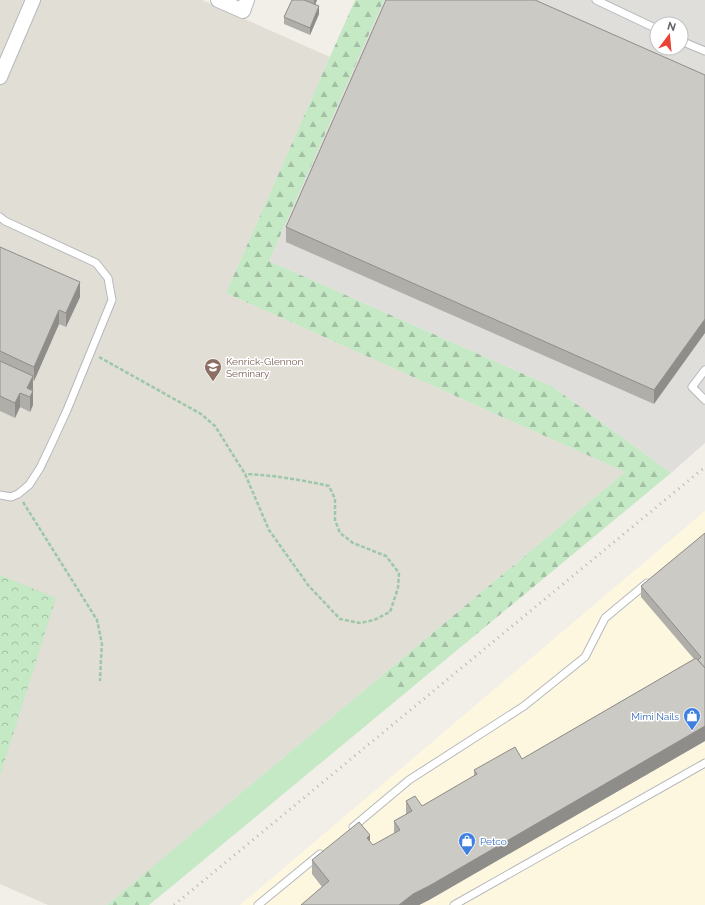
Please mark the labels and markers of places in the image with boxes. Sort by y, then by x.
place label: Kenrick-Glennon Seminary [226,356,303,379]
school or university icon: Kenrick-Glennon Seminary [203,357,223,382]
shop icon: Mimi Nails [682,706,702,731]
place label: Mimi Nails [631,711,679,722]
shop icon: Petco [457,831,477,856]
place label: Petco [480,836,507,847]

